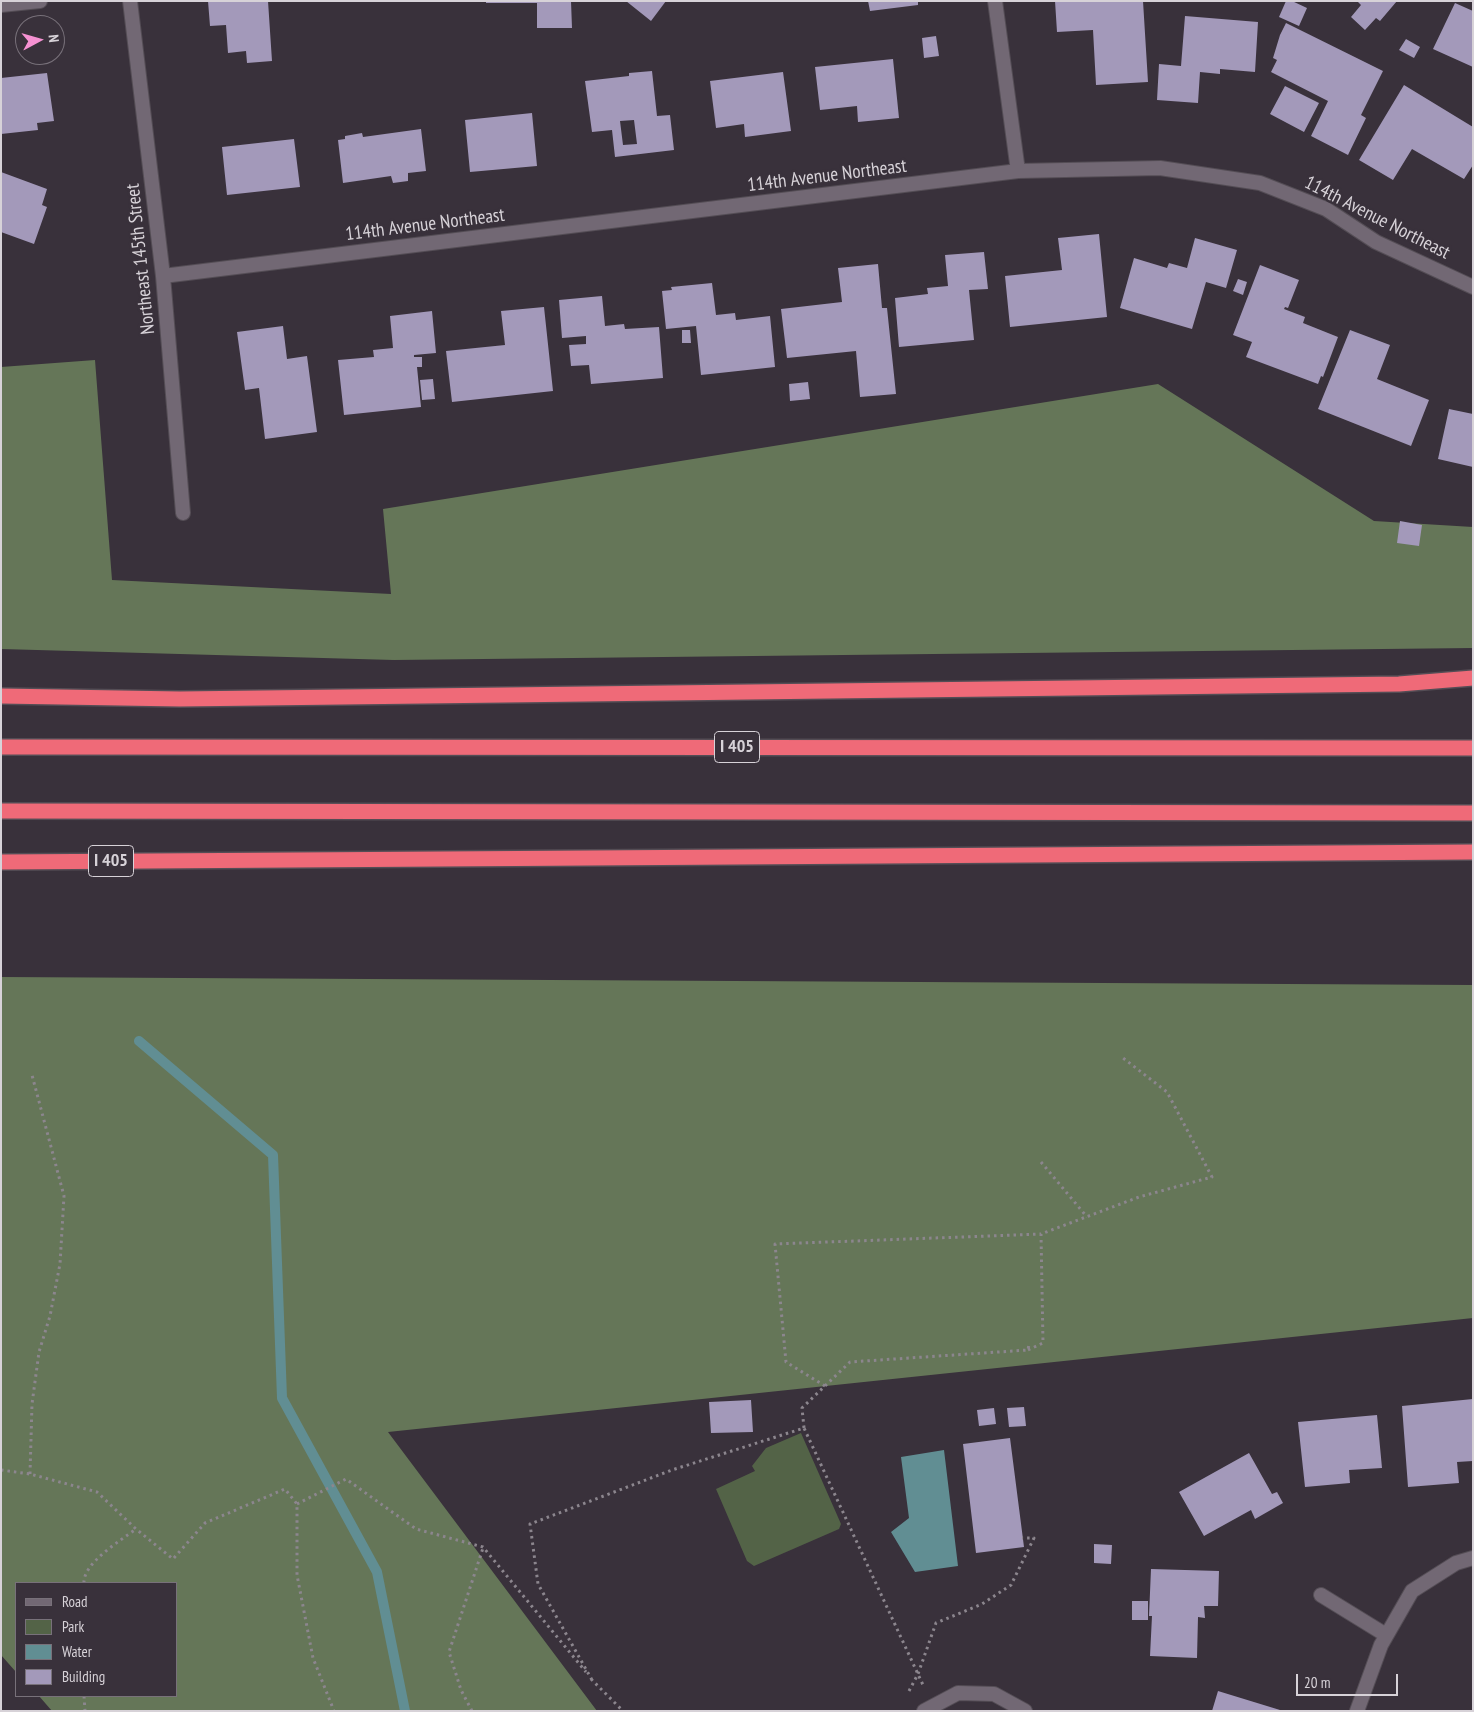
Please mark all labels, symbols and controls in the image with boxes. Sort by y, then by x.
north arrow [15,15,65,65]
text: N [45,34,63,43]
street label: 114th Avenue Northeast [746,155,908,197]
street label: 114th Avenue Northeast [1300,171,1454,265]
street label: Northeast 145th Street [122,183,160,335]
street label: 114th Avenue Northeast [344,204,506,246]
road number: I 405 [714,732,760,762]
road number: I 405 [88,846,134,876]
legend [15,1582,178,1697]
text: Road [62,1592,88,1611]
text: Park [62,1617,84,1636]
text: Water [62,1642,92,1661]
scale bar [1299,1664,1402,1696]
text: Building [62,1667,105,1686]
text: 20 m [1304,1673,1330,1692]

